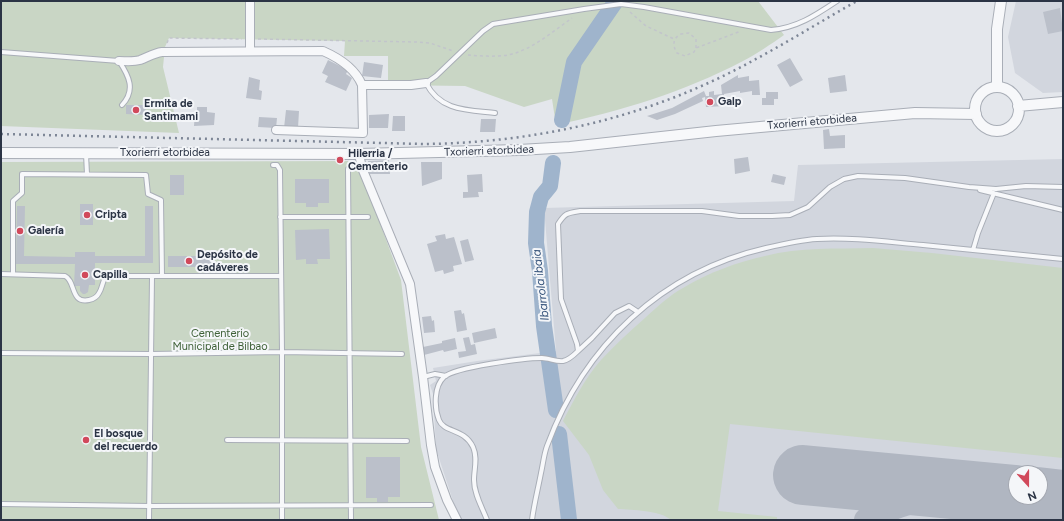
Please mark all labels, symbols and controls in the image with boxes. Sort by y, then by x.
place label: Galp [718,95,741,109]
place label: Ermita de Santimami [144,97,198,123]
marker: Galp [705,97,715,107]
marker: Ermita de Santimami [131,105,141,115]
street label: Txorierri etorbidea [767,112,857,132]
street label: Txorierri etorbidea [444,143,534,159]
street label: Txorierri etorbidea [120,146,210,160]
place label: Hilerria / Cementerio [348,147,408,173]
marker: Hilerria / Cementerio [335,155,345,165]
place label: Cripta [95,208,127,222]
marker: Cripta [82,210,92,220]
place label: Galería [28,224,64,238]
marker: Galería [15,226,25,236]
place label: Depósito de cadáveres [197,248,258,274]
water label: Ibarrola ibaia [529,248,553,322]
marker: Depósito de cadáveres [184,256,194,266]
place label: Capilla [93,268,128,282]
marker: Capilla [80,270,90,280]
park label: Cementerio Municipal de Bilbao [172,327,268,353]
place label: El bosque del recuerdo [94,427,158,453]
marker: El bosque del recuerdo [81,435,91,445]
north arrow [1008,465,1048,505]
text: N [1026,488,1038,503]

